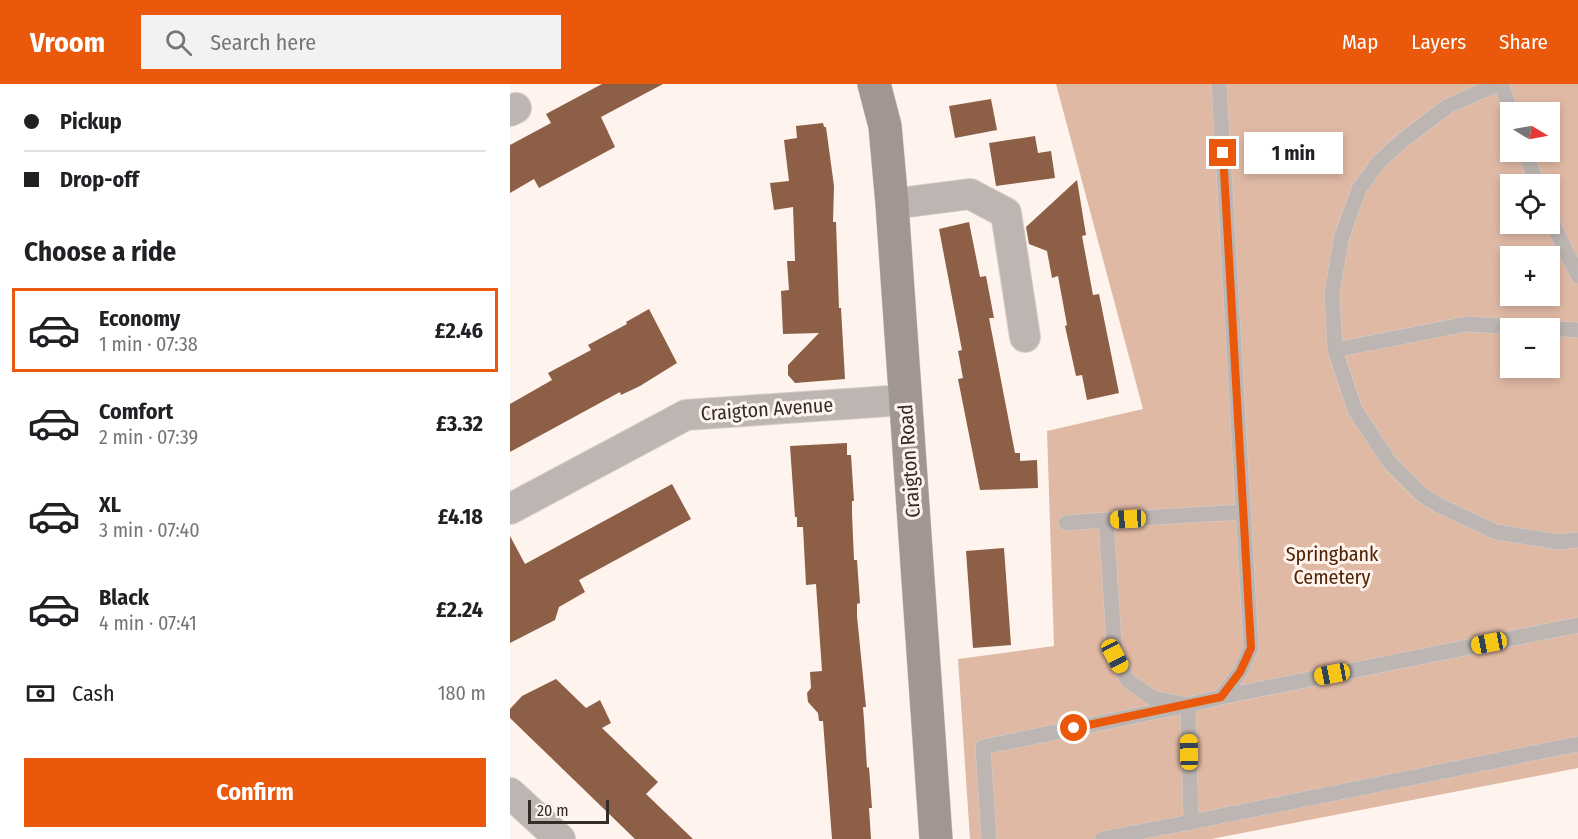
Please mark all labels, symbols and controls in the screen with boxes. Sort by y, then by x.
search box [141,15,561,69]
text: Vroom [30,26,105,59]
icon: search [162,26,195,59]
text: Search here [210,29,316,56]
text: Map [1342,29,1378,55]
text: Layers [1411,29,1466,55]
text: Share [1499,29,1548,55]
north arrow [1500,102,1560,162]
map controls [1500,102,1560,378]
text: Pickup [60,108,122,135]
callout: 1 min [1244,132,1343,174]
route end [1209,139,1236,166]
text: 1 min [1272,141,1315,165]
text: Drop-off [60,166,139,193]
button: locate [1500,174,1560,234]
text: Choose a ride [24,236,176,268]
button: + [1500,246,1560,306]
icon: car [27,303,81,357]
text: Economy [99,305,180,332]
text: £2.46 [435,317,483,344]
button: − [1500,318,1560,378]
text: 1 min · 07:38 [99,332,198,356]
street label: Craigton Avenue [700,392,834,426]
icon: car [27,396,81,450]
text: Comfort [99,398,173,425]
street label: Craigton Road [893,403,925,519]
text: £3.32 [436,410,483,437]
text: 2 min · 07:39 [99,425,198,449]
icon: car [27,489,81,543]
text: XL [99,491,121,518]
text: £4.18 [438,503,483,530]
car [1110,509,1146,529]
text: 3 min · 07:40 [99,518,200,542]
park label: Springbank Cemetery [1286,542,1379,589]
icon: car [27,582,81,636]
text: Black [99,584,149,611]
text: £2.24 [436,596,483,623]
text: 4 min · 07:41 [99,611,197,635]
car [1470,631,1508,655]
car [1099,636,1131,676]
car [1313,662,1351,686]
icon: cash [24,677,57,710]
text: Cash [72,680,115,707]
text: 180 m [438,681,486,705]
route start [1060,714,1087,741]
car [1180,734,1198,770]
button: Confirm [24,758,486,827]
scale bar [528,797,609,824]
text: 20 m [537,801,568,820]

